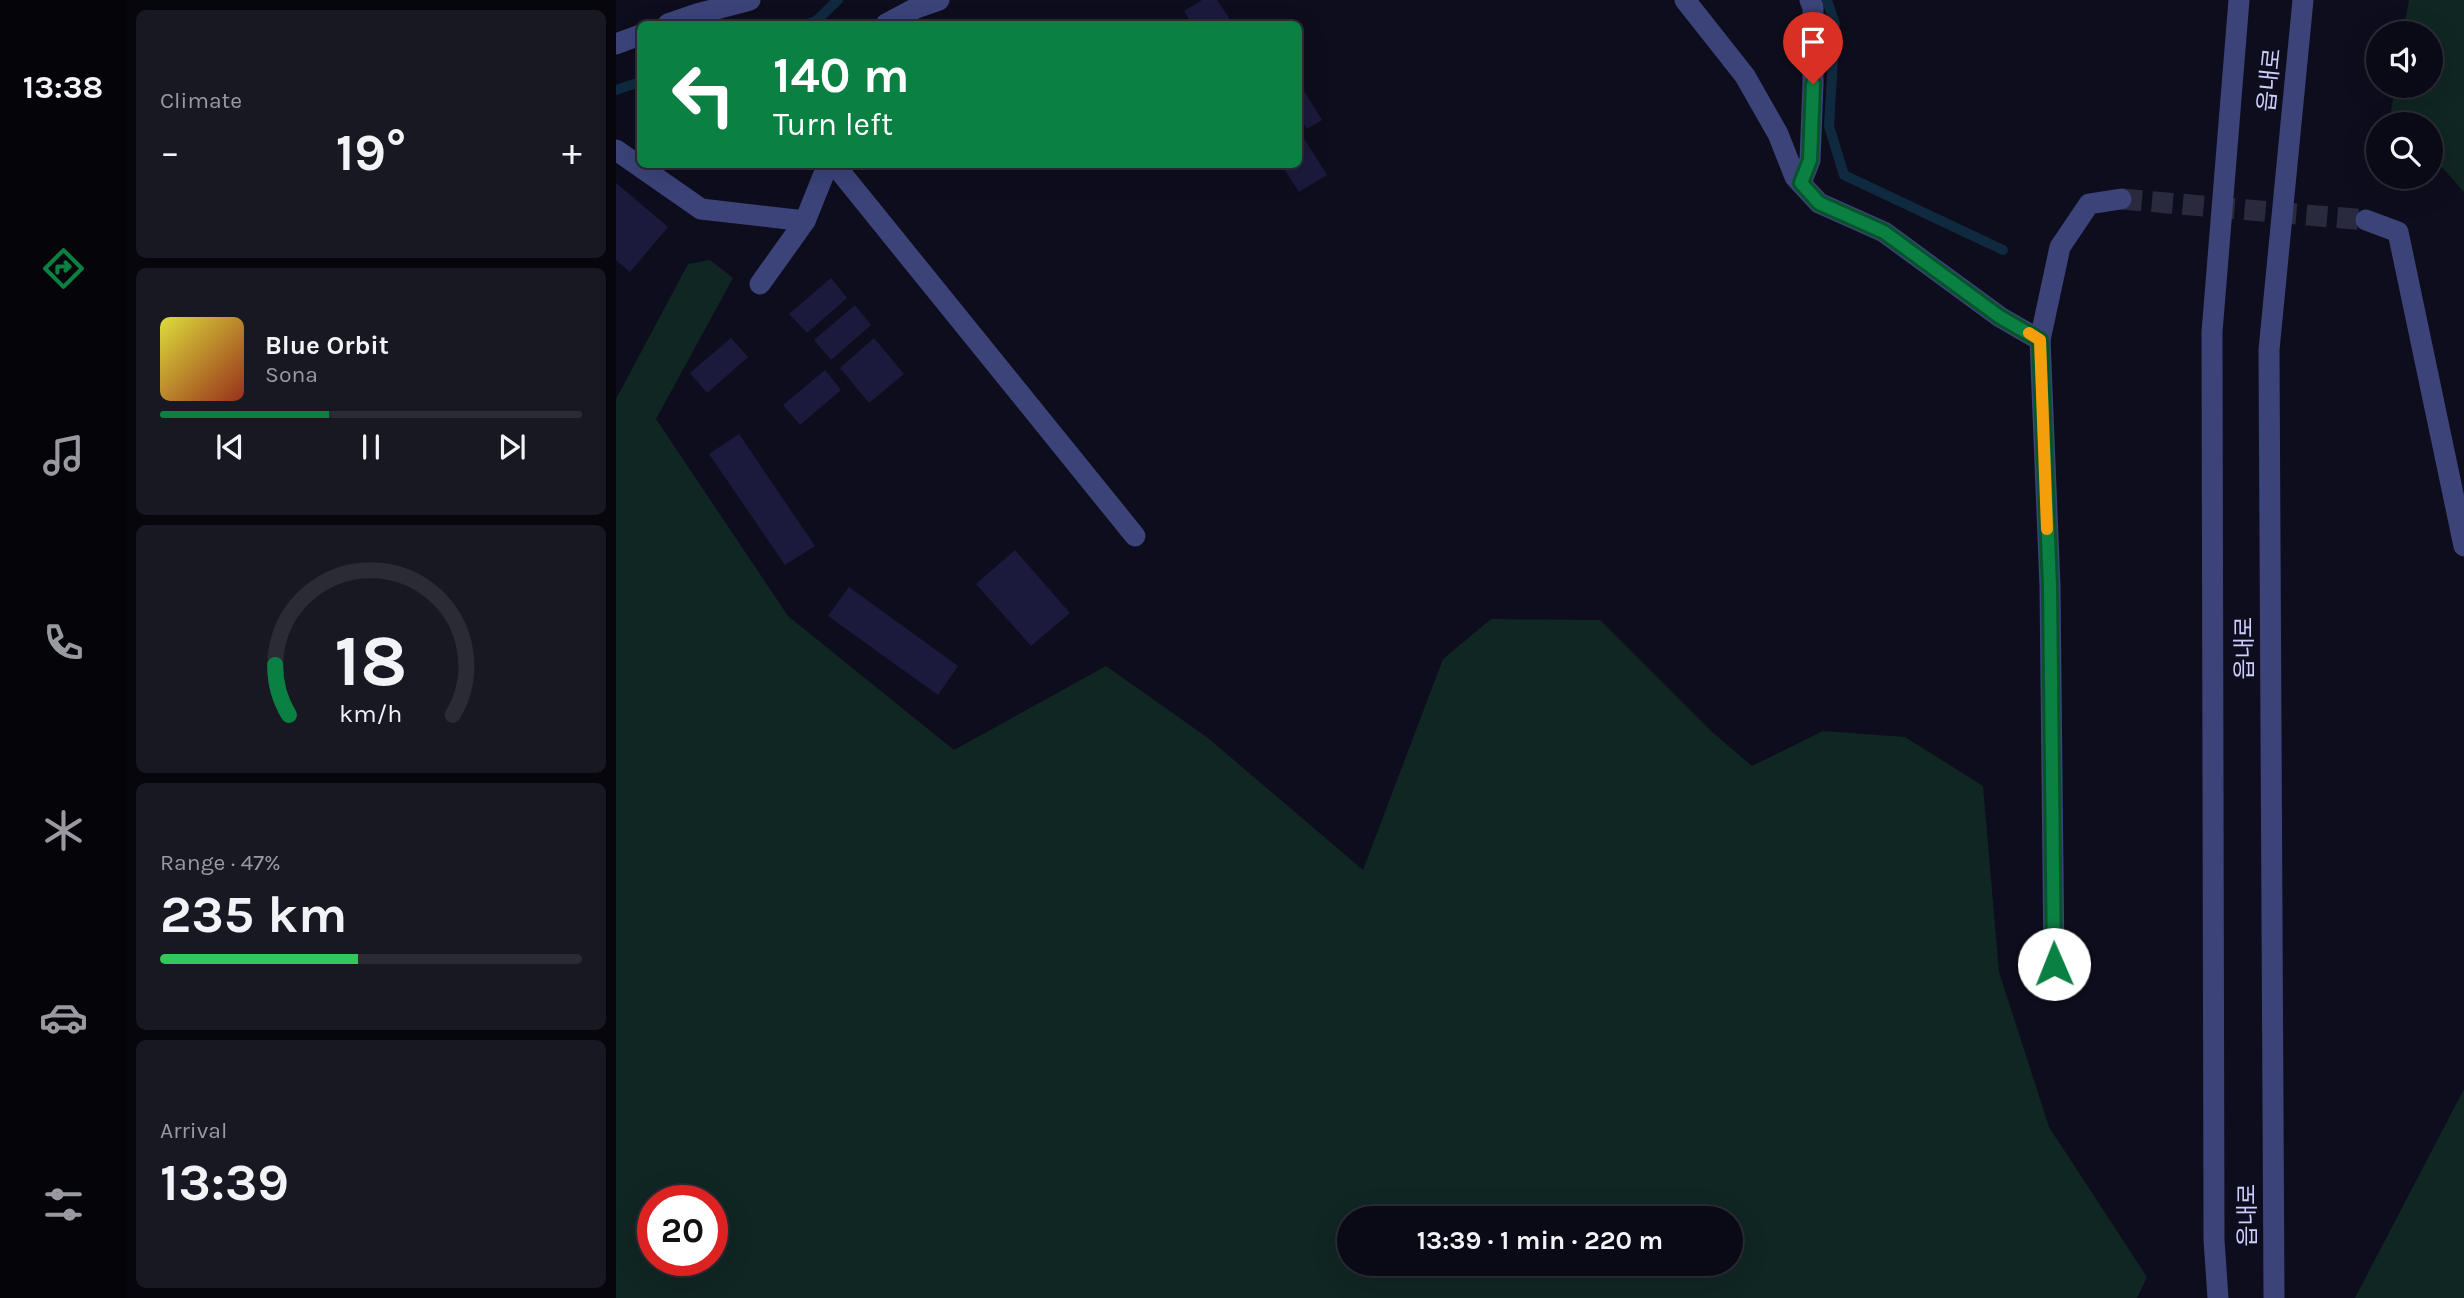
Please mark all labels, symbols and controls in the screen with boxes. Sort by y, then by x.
pin [1783,12.0,1843,84]
map controls [2366,21,2443,189]
button: sound [2366,21,2443,98]
icon: arrive [1794,23,1832,61]
text: 140 m [773,47,910,104]
street label: 읍내로 [2253,47,2286,113]
icon: left [658,49,749,140]
text: 13:38 [23,69,103,106]
text: Climate [160,87,242,114]
text: Turn left [773,106,893,143]
button: search [2366,112,2443,189]
text: 19° [336,122,406,183]
text: − [160,130,180,175]
text: + [562,130,582,175]
icon: directions [39,244,88,293]
text: Blue Orbit [265,330,389,361]
text: Sona [265,361,318,388]
icon: previous [211,428,249,466]
icon: pause [352,428,390,466]
icon: next [493,428,531,466]
icon: music [39,431,88,480]
street label: 읍내로 [2231,616,2258,680]
icon: phone [39,618,88,667]
text: 18 [334,618,408,703]
text: km/h [339,699,403,728]
icon: climate [39,806,88,855]
text: Range · 47% [160,849,281,876]
text: 235 km [160,884,347,945]
position arrow [2017,927,2091,1001]
icon: car [39,993,88,1042]
text: Arrival [160,1117,227,1144]
text: 13:39 [160,1152,289,1213]
icon: filters [39,1180,88,1229]
street label: 읍내로 [2234,1183,2261,1247]
speed limit sign: 20 [637,1185,728,1276]
text: 13:39 · 1 min · 220 m [1417,1225,1663,1256]

